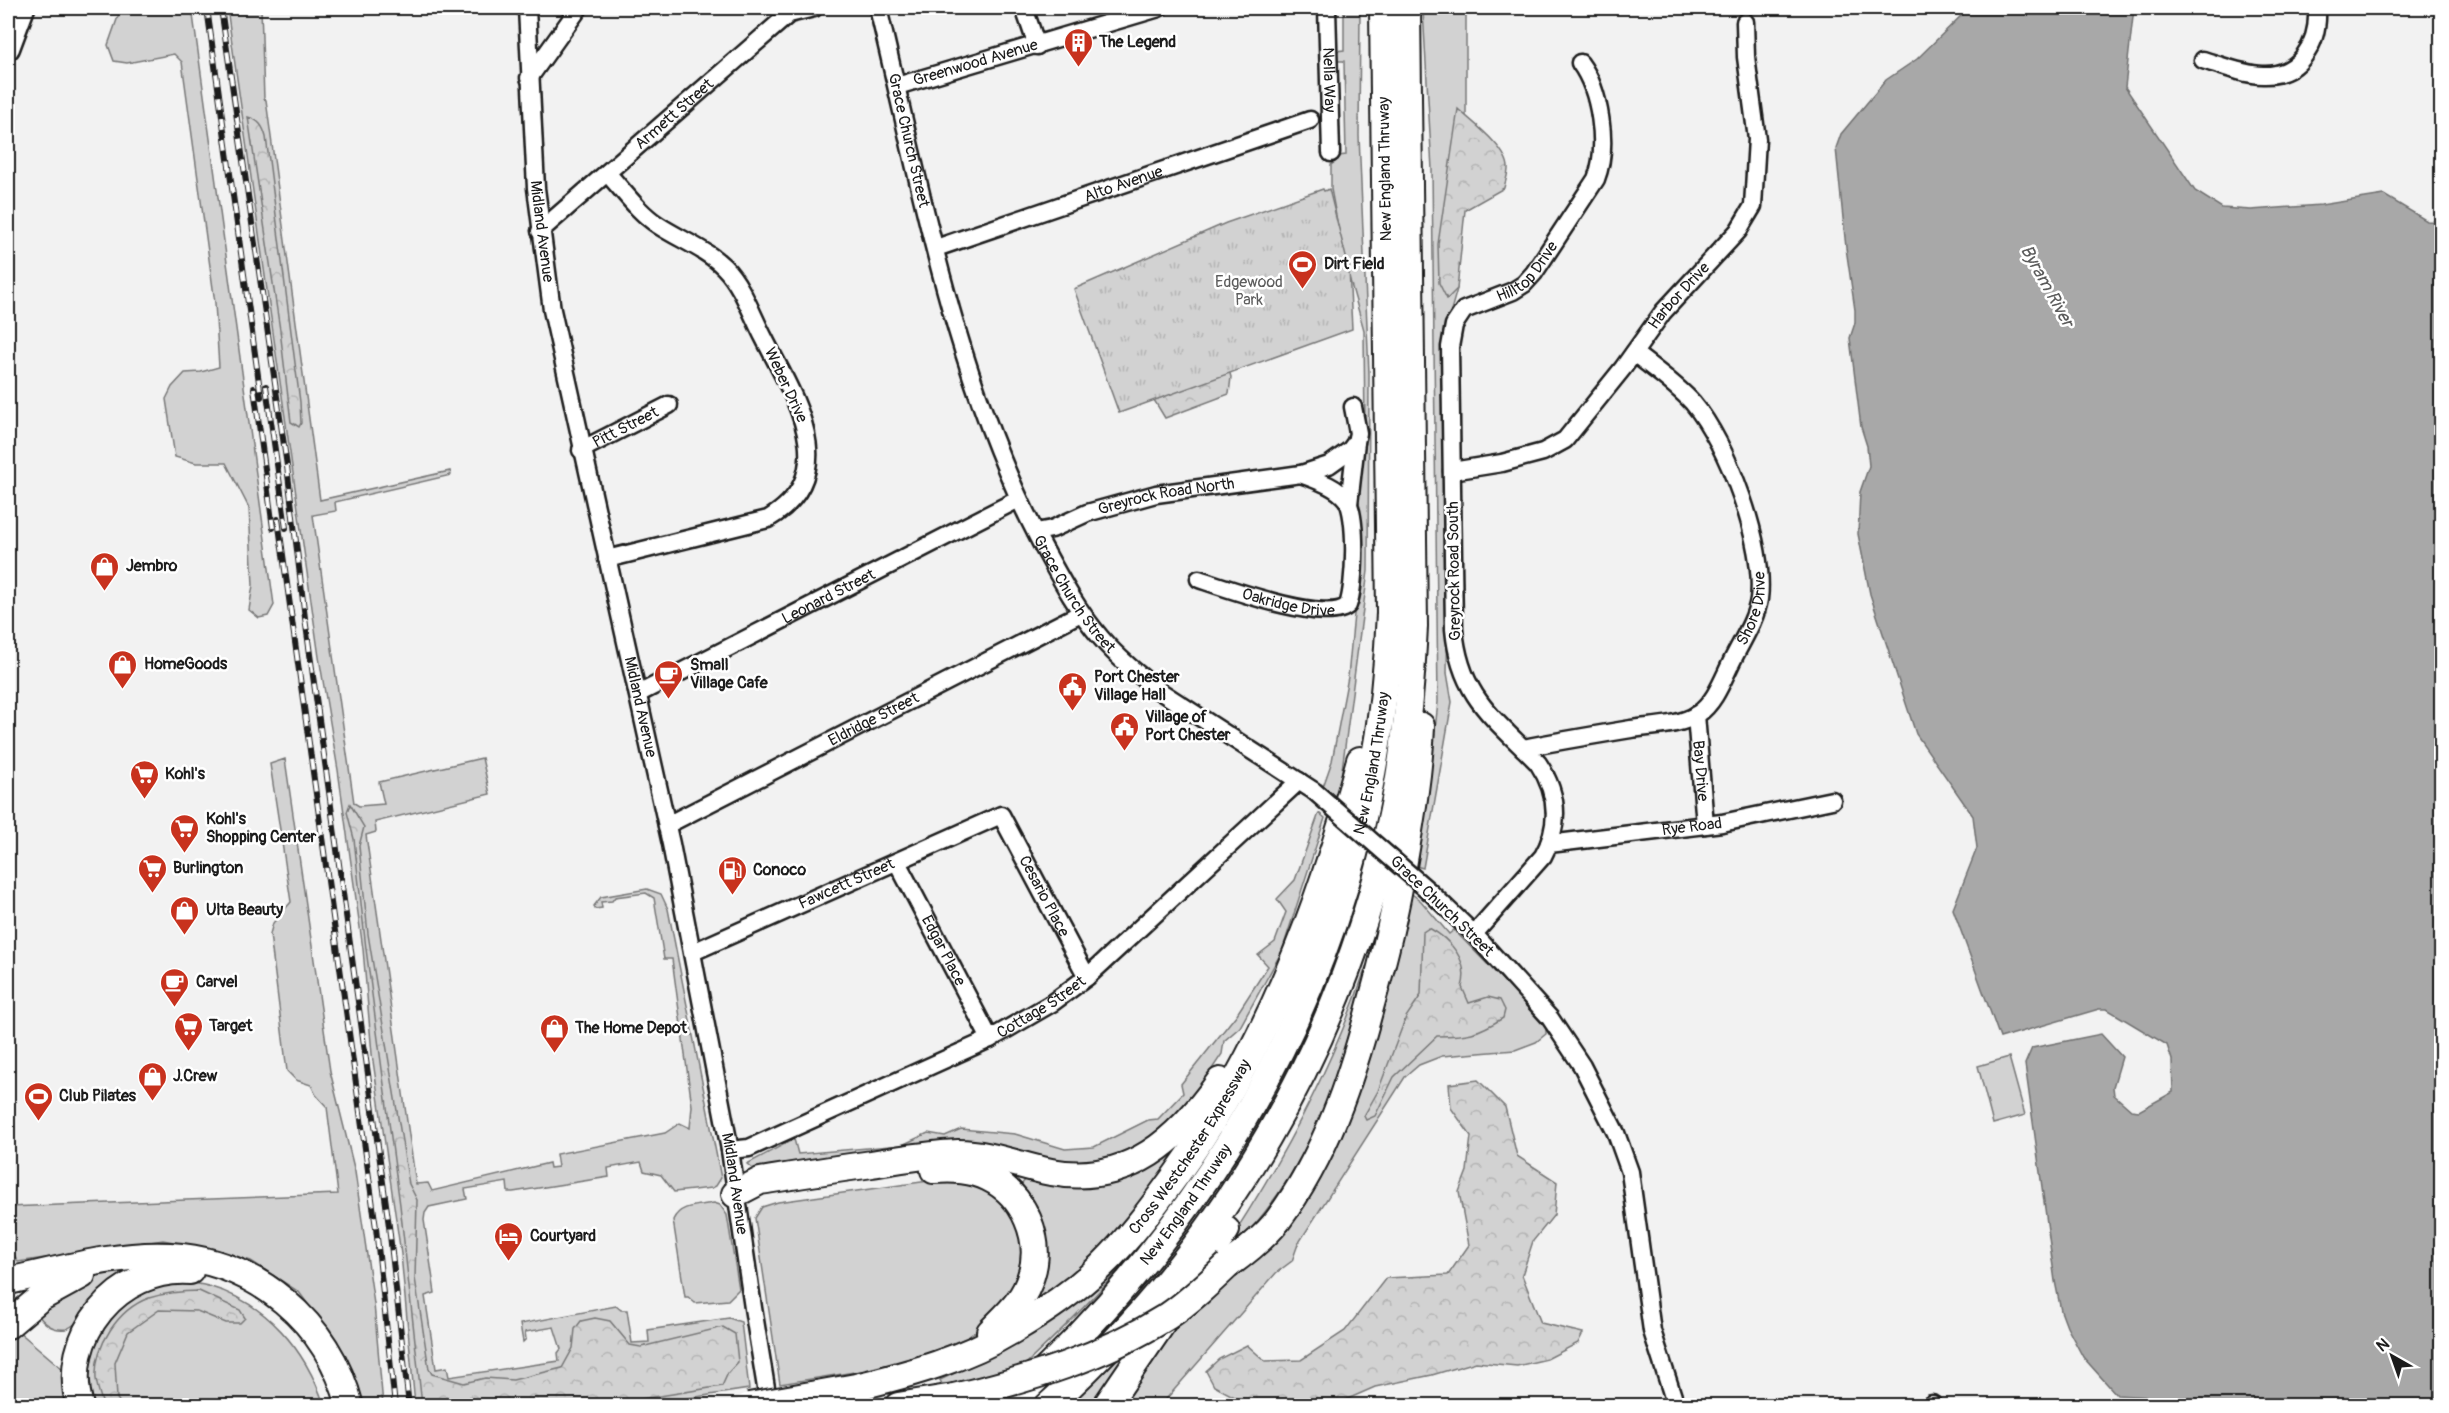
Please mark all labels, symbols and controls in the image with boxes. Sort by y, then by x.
building icon: The Legend [1062,26,1094,68]
place label: The Legend [1098,32,1176,52]
street label: Greenwood Avenue [911,35,1040,91]
street label: Nella Way [1318,47,1340,113]
street label: Grace Church Street [884,71,934,210]
street label: Armett Street [631,74,718,154]
street label: New England Thruway [1374,96,1396,242]
street label: Alto Avenue [1081,161,1165,207]
street label: Midland Avenue [526,180,558,284]
street label: Hilltop Drive [1493,237,1562,306]
water label: Byram River [2015,241,2080,333]
sports icon: Dirt Field [1287,248,1319,290]
place label: Dirt Field [1324,254,1385,274]
street label: Harbor Drive [1644,258,1714,333]
park label: Edgewood Park [1215,272,1283,310]
street label: Weber Drive [760,344,812,426]
street label: Pitt Street [589,402,662,452]
street label: Greyrock Road North [1096,473,1236,520]
street label: Greyrock Road South [1443,501,1465,641]
street label: Grace Church Street [1029,532,1120,658]
shop icon: Jembro [89,550,121,592]
place label: Jembro [126,556,178,576]
street label: Leonard Street [779,564,879,629]
street label: Shore Drive [1732,571,1770,649]
street label: Oakridge Drive [1239,584,1336,621]
shop icon: HomeGoods [107,648,139,690]
place label: HomeGoods [144,654,228,674]
street label: Midland Avenue [620,655,661,759]
place label: Small Village Cafe [690,655,769,693]
cafe icon: Small Village Cafe [653,658,685,700]
place label: Port Chester Village Hall [1094,667,1180,705]
public building icon: Port Chester Village Hall [1057,670,1089,712]
street label: Eldridge Street [825,688,923,751]
street label: New England Thruway [1349,691,1394,837]
place label: Village of Port Chester [1145,707,1231,745]
public building icon: Village of Port Chester [1108,710,1140,752]
street label: Bay Drive [1688,740,1713,802]
supermarket icon: Kohl's [128,758,160,800]
place label: Kohl's [165,764,206,784]
place label: Kohl's Shopping Center [206,809,317,847]
supermarket icon: Kohl's Shopping Center [169,812,201,854]
street label: Rye Road [1661,813,1723,840]
street label: Grace Church Street [1386,851,1499,961]
supermarket icon: Burlington [136,852,168,894]
street label: Cesario Place [1014,852,1074,940]
street label: Fawcett Street [795,853,898,914]
fuel station icon: Conoco [716,854,748,896]
place label: Burlington [173,858,243,878]
place label: Conoco [753,860,806,880]
shop icon: Ulta Beauty [169,894,201,936]
place label: Ulta Beauty [206,900,283,920]
street label: Edgar Place [917,912,970,989]
cafe icon: Carvel [159,966,191,1008]
street label: Cottage Street [993,971,1090,1043]
place label: Carvel [196,972,238,992]
supermarket icon: Target [172,1010,204,1052]
shop icon: The Home Depot [538,1012,570,1054]
place label: Target [208,1016,253,1036]
place label: The Home Depot [574,1018,688,1038]
street label: Cross Westchester Expressway [1124,1056,1256,1239]
shop icon: J.Crew [136,1060,168,1102]
place label: J.Crew [173,1066,218,1086]
sports icon: Club Pilates [22,1080,54,1122]
place label: Club Pilates [59,1086,137,1106]
street label: Midland Avenue [717,1131,752,1236]
street label: New England Thruway [1136,1140,1236,1269]
hotel icon: Courtyard [493,1220,525,1262]
place label: Courtyard [530,1226,596,1246]
north arrow [2362,1326,2422,1386]
text: N [2372,1334,2394,1356]

